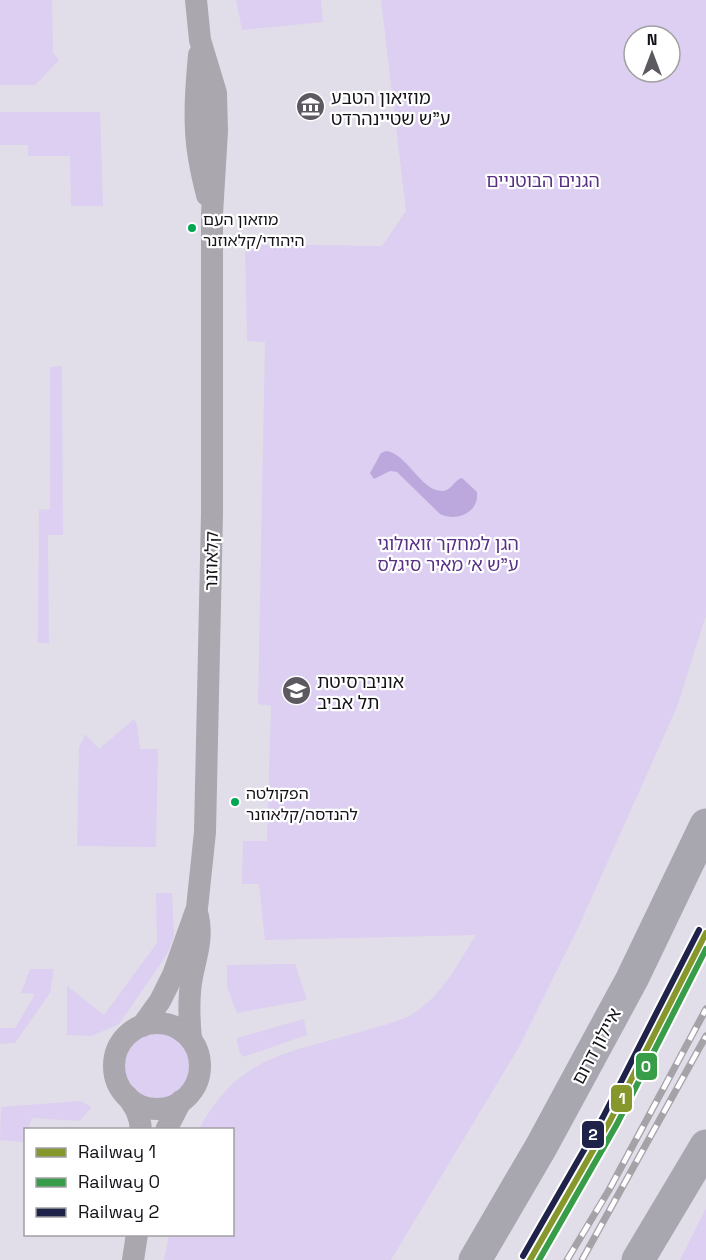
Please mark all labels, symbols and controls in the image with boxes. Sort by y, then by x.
north arrow [622,24,682,84]
text: N [647,29,657,50]
place label: מוזיאון הטבע ע"ש שטיינהרדט [331,86,451,130]
museum icon: מוזיאון הטבע ע"ש שטיינהרדט [294,91,326,123]
park label: הגנים הבוטניים [486,169,600,192]
place label: מוזאון העם היהודי/קלאוזנר [203,209,305,251]
marker: מוזאון העם היהודי/קלאוזנר [186,222,198,234]
street label: קלאוזנר [199,531,223,591]
park label: הגן למחקר זואולוגי ע"ש א׳ מאיר סיגלס [377,532,519,576]
place label: אוניברסיטת תל אביב [317,670,404,714]
school or university icon: אוניברסיטת תל אביב [280,675,312,707]
place label: הפקולטה להנדסה/קלאוזנר [246,783,358,825]
marker: הפקולטה להנדסה/קלאוזנר [229,796,241,808]
street label: איילון דרום [566,1004,626,1088]
line badge: 0 [635,1052,658,1081]
text: 0 [641,1056,651,1077]
line badge: 1 [610,1084,633,1113]
text: 1 [618,1088,626,1109]
line badge: 2 [581,1120,605,1149]
text: 2 [588,1124,598,1145]
legend [24,1128,234,1236]
text: Railway 1 [78,1140,156,1163]
text: Railway 0 [78,1170,160,1193]
text: Railway 2 [78,1200,159,1223]

